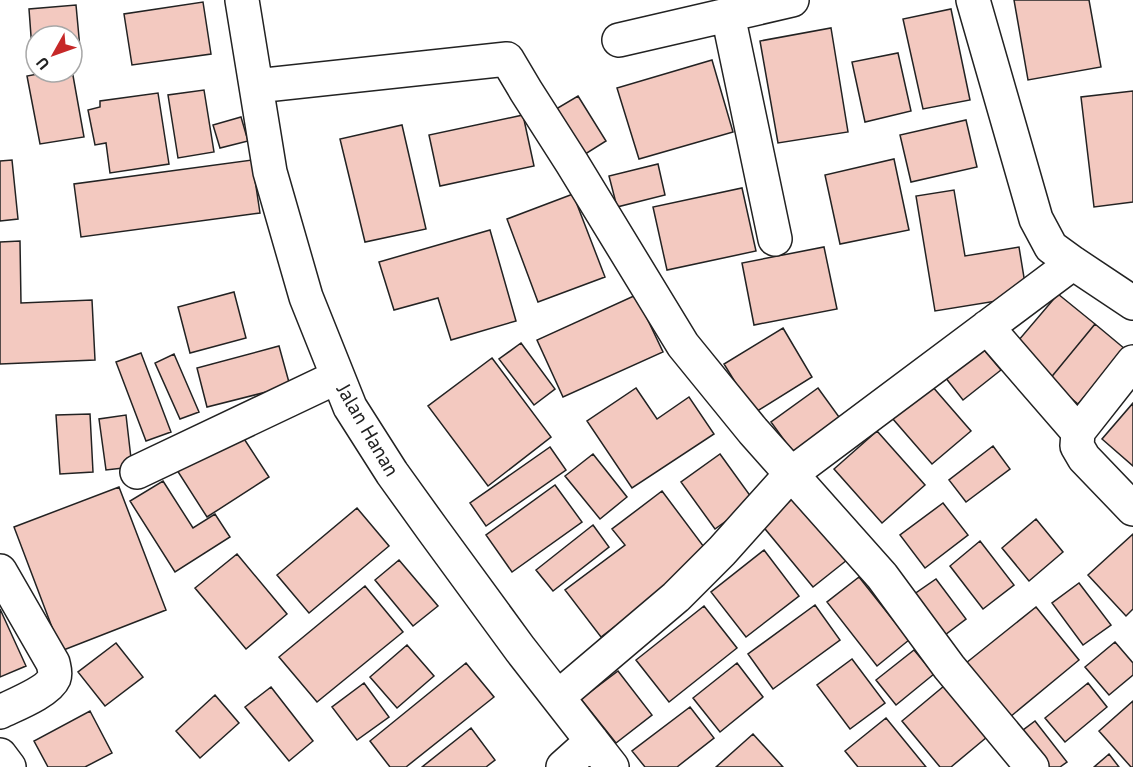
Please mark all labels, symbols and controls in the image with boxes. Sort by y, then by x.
north arrow [24,24,84,84]
text: U [32,53,53,74]
street label: Jalan Hanan [331,378,405,481]

